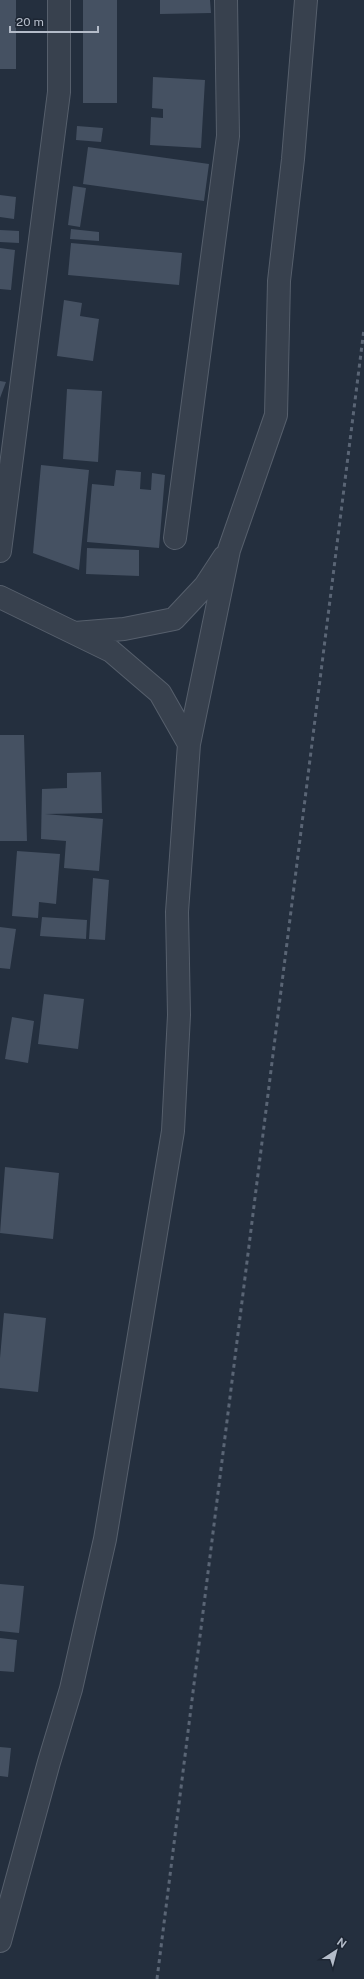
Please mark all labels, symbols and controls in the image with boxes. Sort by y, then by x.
scale bar [10,8,98,34]
text: 20 m [16,15,44,29]
north arrow [316,1931,356,1971]
text: N [335,1936,349,1950]

